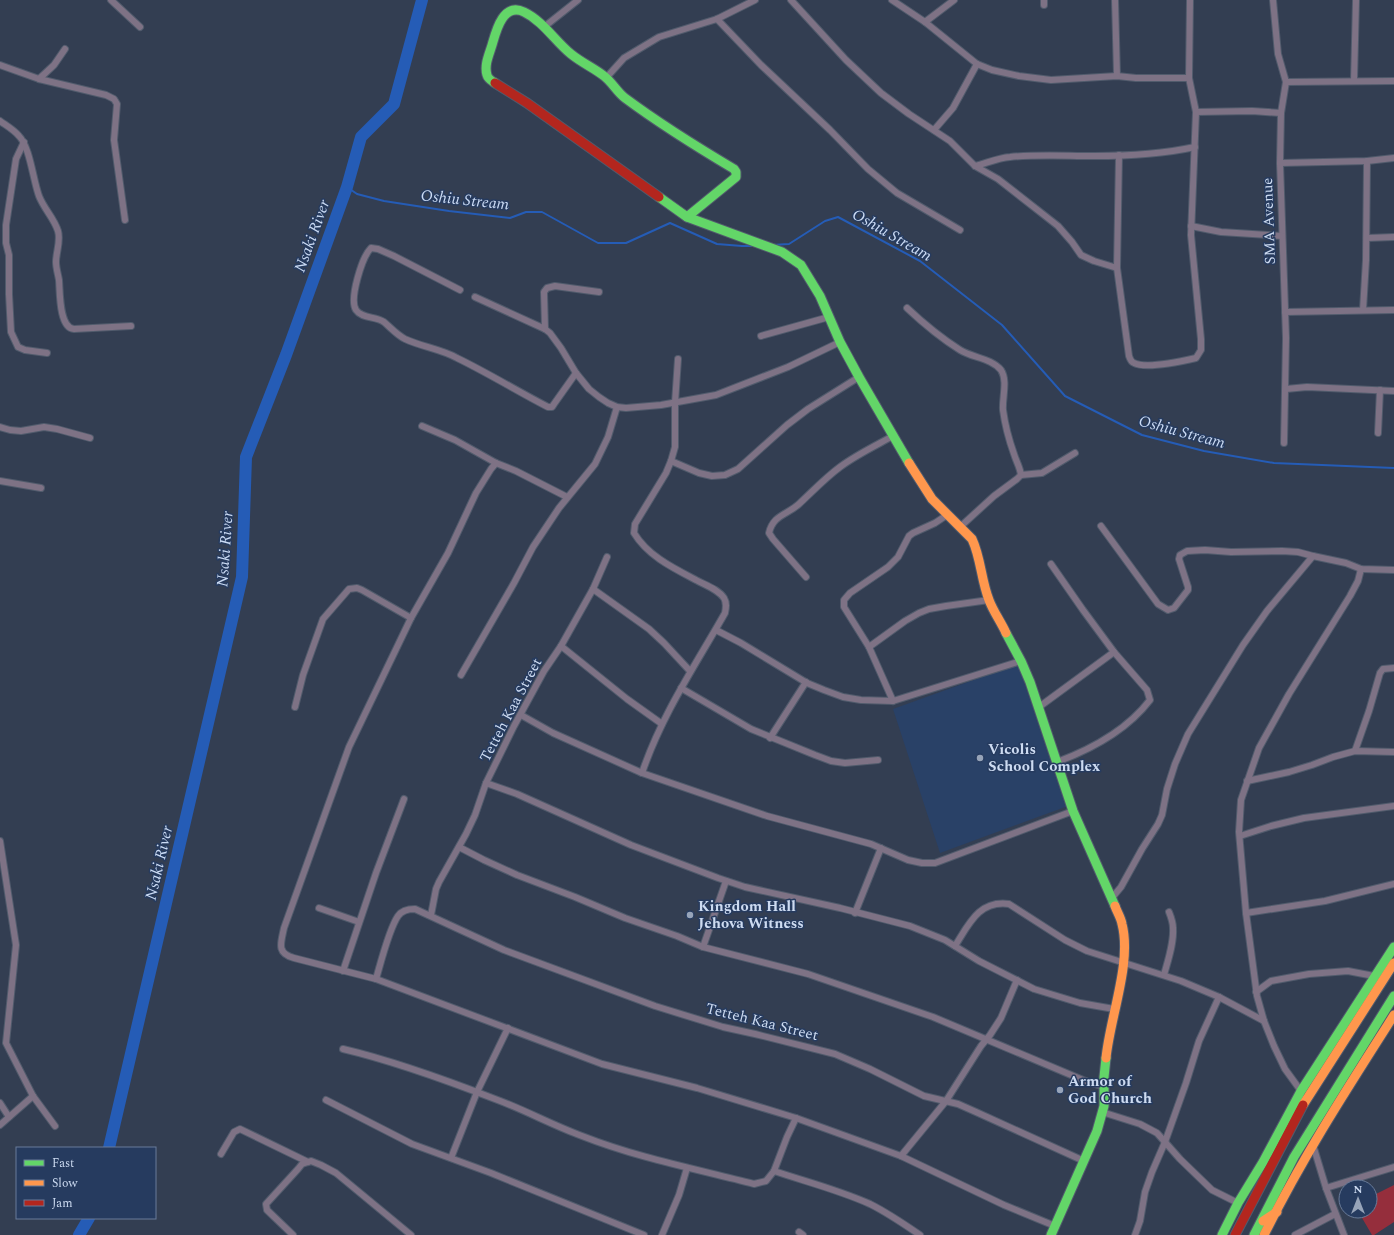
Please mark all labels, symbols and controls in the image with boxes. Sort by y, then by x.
street label: SMA Avenue [1256,177,1282,265]
water label: Oshiu Stream [420,183,511,217]
water label: Nsaki River [288,196,336,276]
water label: Oshiu Stream [848,202,937,268]
water label: Oshiu Stream [1136,409,1229,455]
water label: Nsaki River [210,510,240,588]
street label: Tetteh Kaa Street [474,654,548,766]
place label: Vicolis School Complex [988,738,1100,778]
marker: Vicolis School Complex [975,753,985,763]
water label: Nsaki River [139,823,179,903]
place label: Kingdom Hall Jehova Witness [698,895,804,935]
marker: Kingdom Hall Jehova Witness [685,910,695,920]
street label: Tetteh Kaa Street [703,997,821,1047]
place label: Armor of God Church [1068,1070,1152,1110]
marker: Armor of God Church [1055,1085,1065,1095]
legend [16,1147,156,1219]
text: Fast [52,1154,74,1173]
text: Slow [52,1174,78,1193]
north arrow [1338,1179,1378,1219]
text: N [1354,1181,1363,1198]
text: Jam [52,1194,73,1213]

